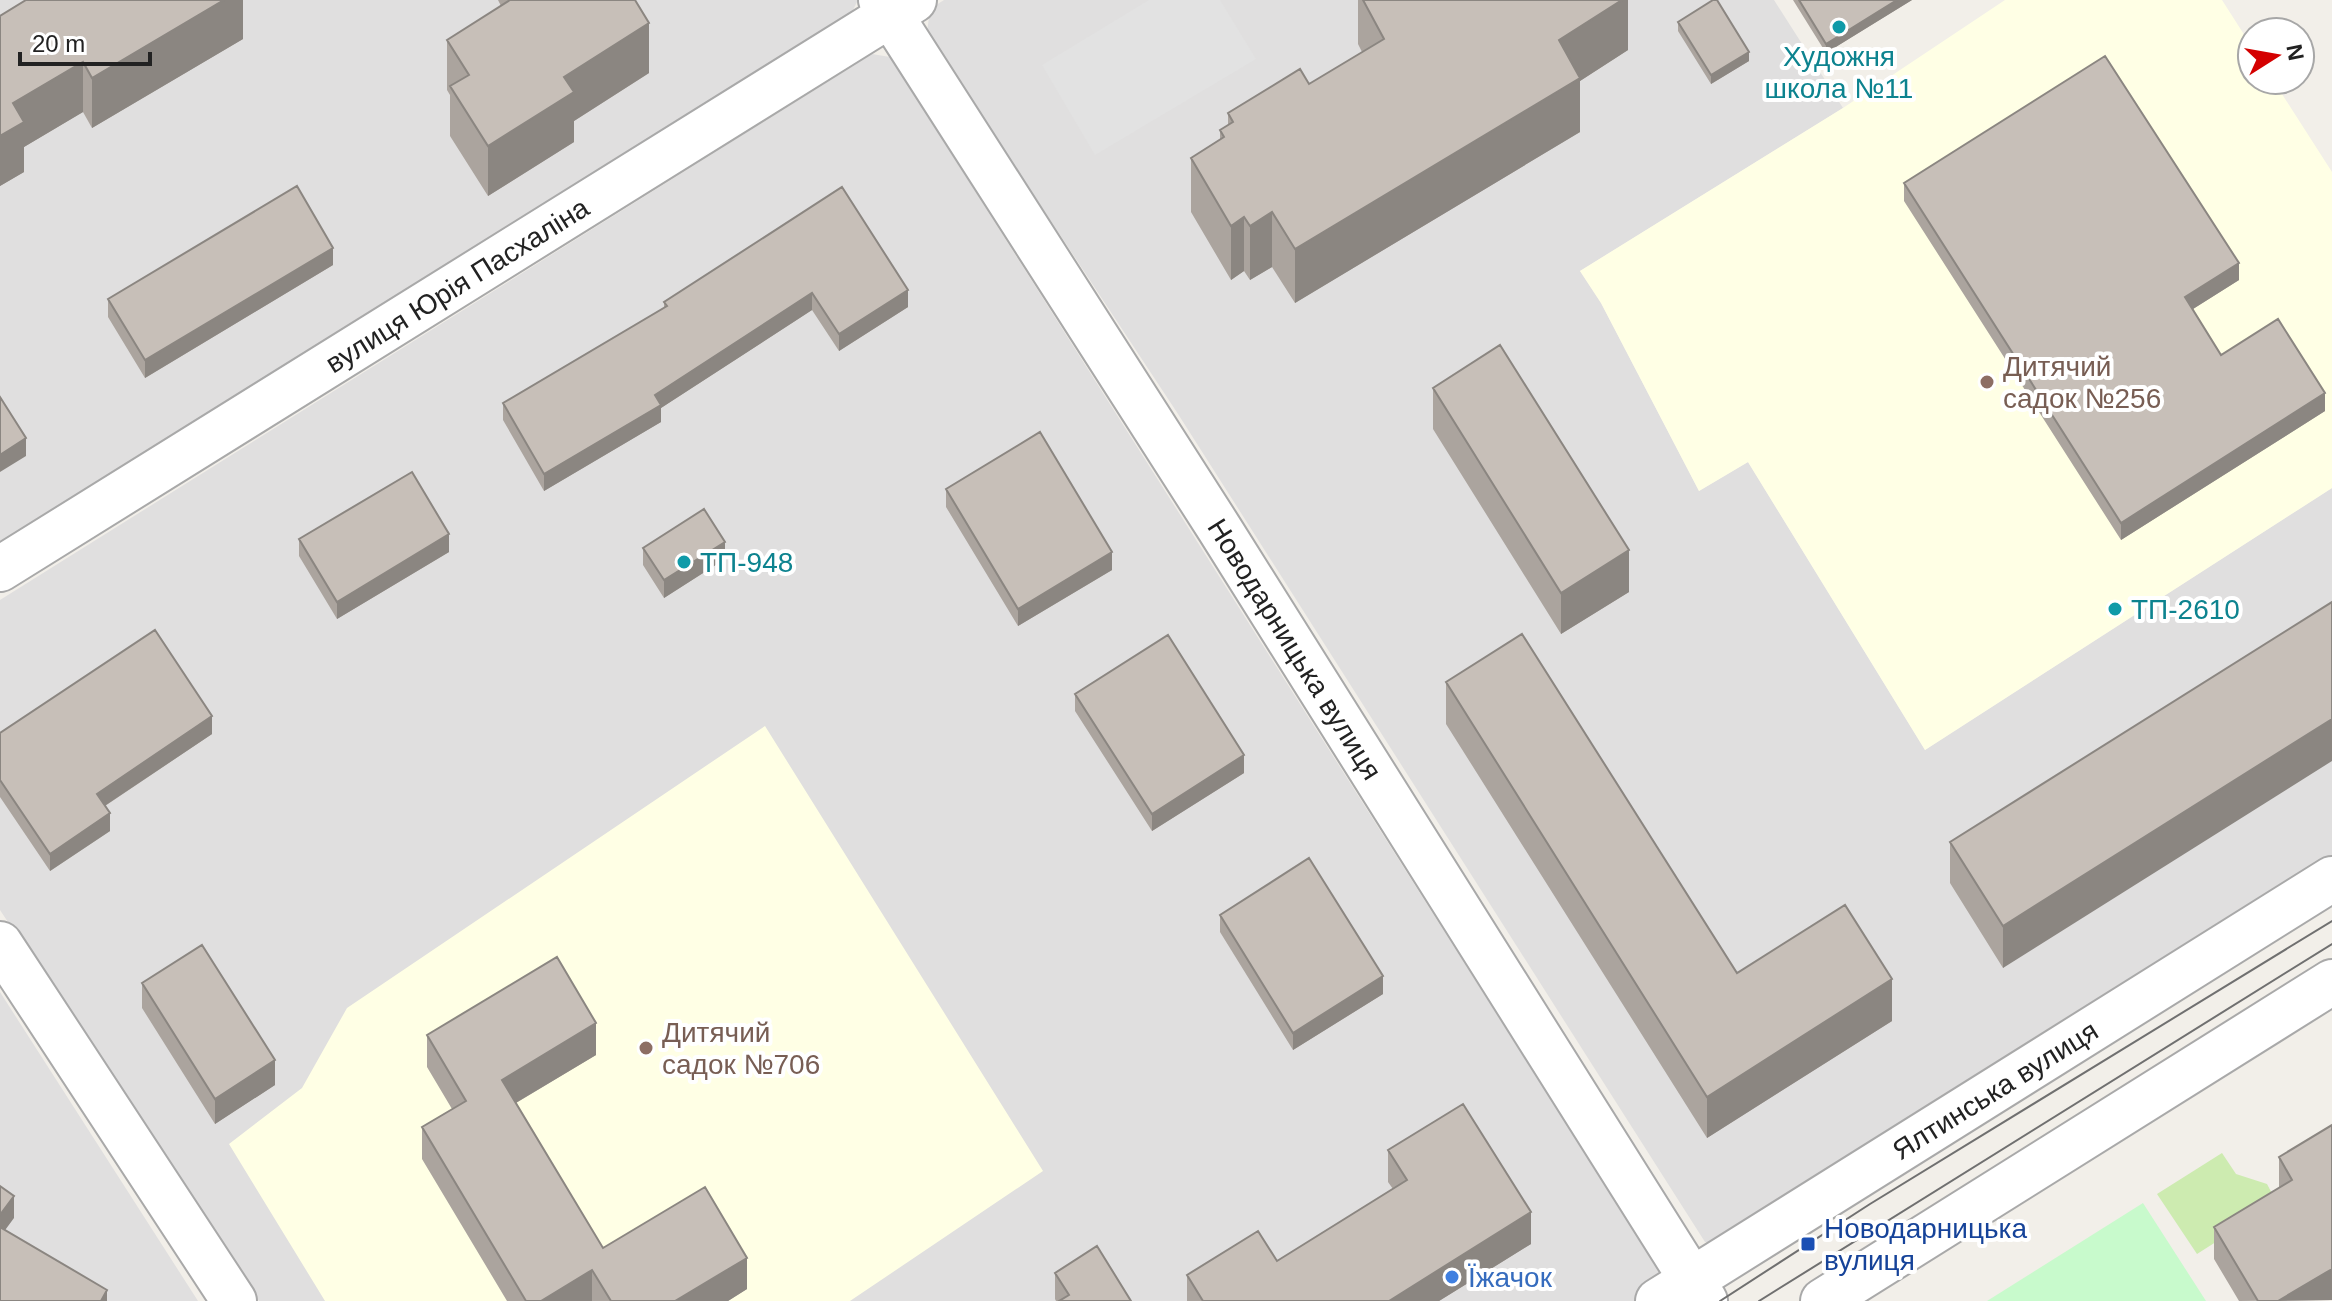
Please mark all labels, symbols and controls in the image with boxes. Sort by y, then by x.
scale bar [20,16,150,66]
north arrow [2236,16,2316,96]
marker: Художня школа №11 [1830,18,1848,36]
text: 20 m [32,30,85,57]
place label: Художня школа №11 [1765,41,1913,104]
text: N [2281,42,2309,62]
street label: вулиця Юрія Пасхаліна [320,191,595,379]
place label: Дитячий садок №256 [2003,351,2161,414]
marker: Дитячий садок №256 [1978,373,1996,391]
street label: Новодарницька вулиця [1202,513,1388,785]
place label: ТП-948 [700,547,793,578]
marker: ТП-948 [675,553,693,571]
place label: ТП-2610 [2131,594,2240,625]
marker: ТП-2610 [2106,600,2124,618]
street label: Ялтинська вулиця [1887,1015,2104,1166]
place label: Дитячий садок №706 [662,1017,820,1080]
marker: Дитячий садок №706 [637,1039,655,1057]
place label: Новодарницька вулиця [1824,1213,2027,1276]
marker: Новодарницька вулиця [1799,1235,1817,1253]
place label: Їжачок [1468,1262,1553,1293]
marker: Їжачок [1443,1268,1461,1286]

